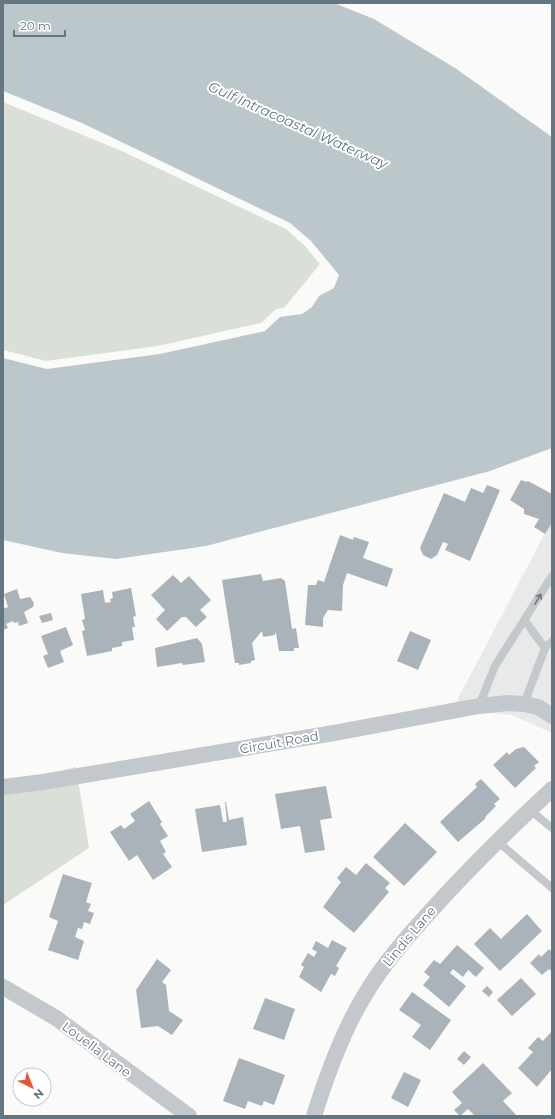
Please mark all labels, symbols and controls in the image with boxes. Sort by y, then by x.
scale bar [14,12,65,38]
text: 20 m [20,18,51,33]
water label: Gulf Intracoastal Waterway [205,77,392,173]
one-way arrow [535,593,543,605]
street label: Circuit Road [238,727,320,757]
street label: Lindis Lane [379,902,439,969]
street label: Louella Lane [59,1018,135,1080]
north arrow [12,1067,52,1107]
text: N [31,1086,47,1102]

